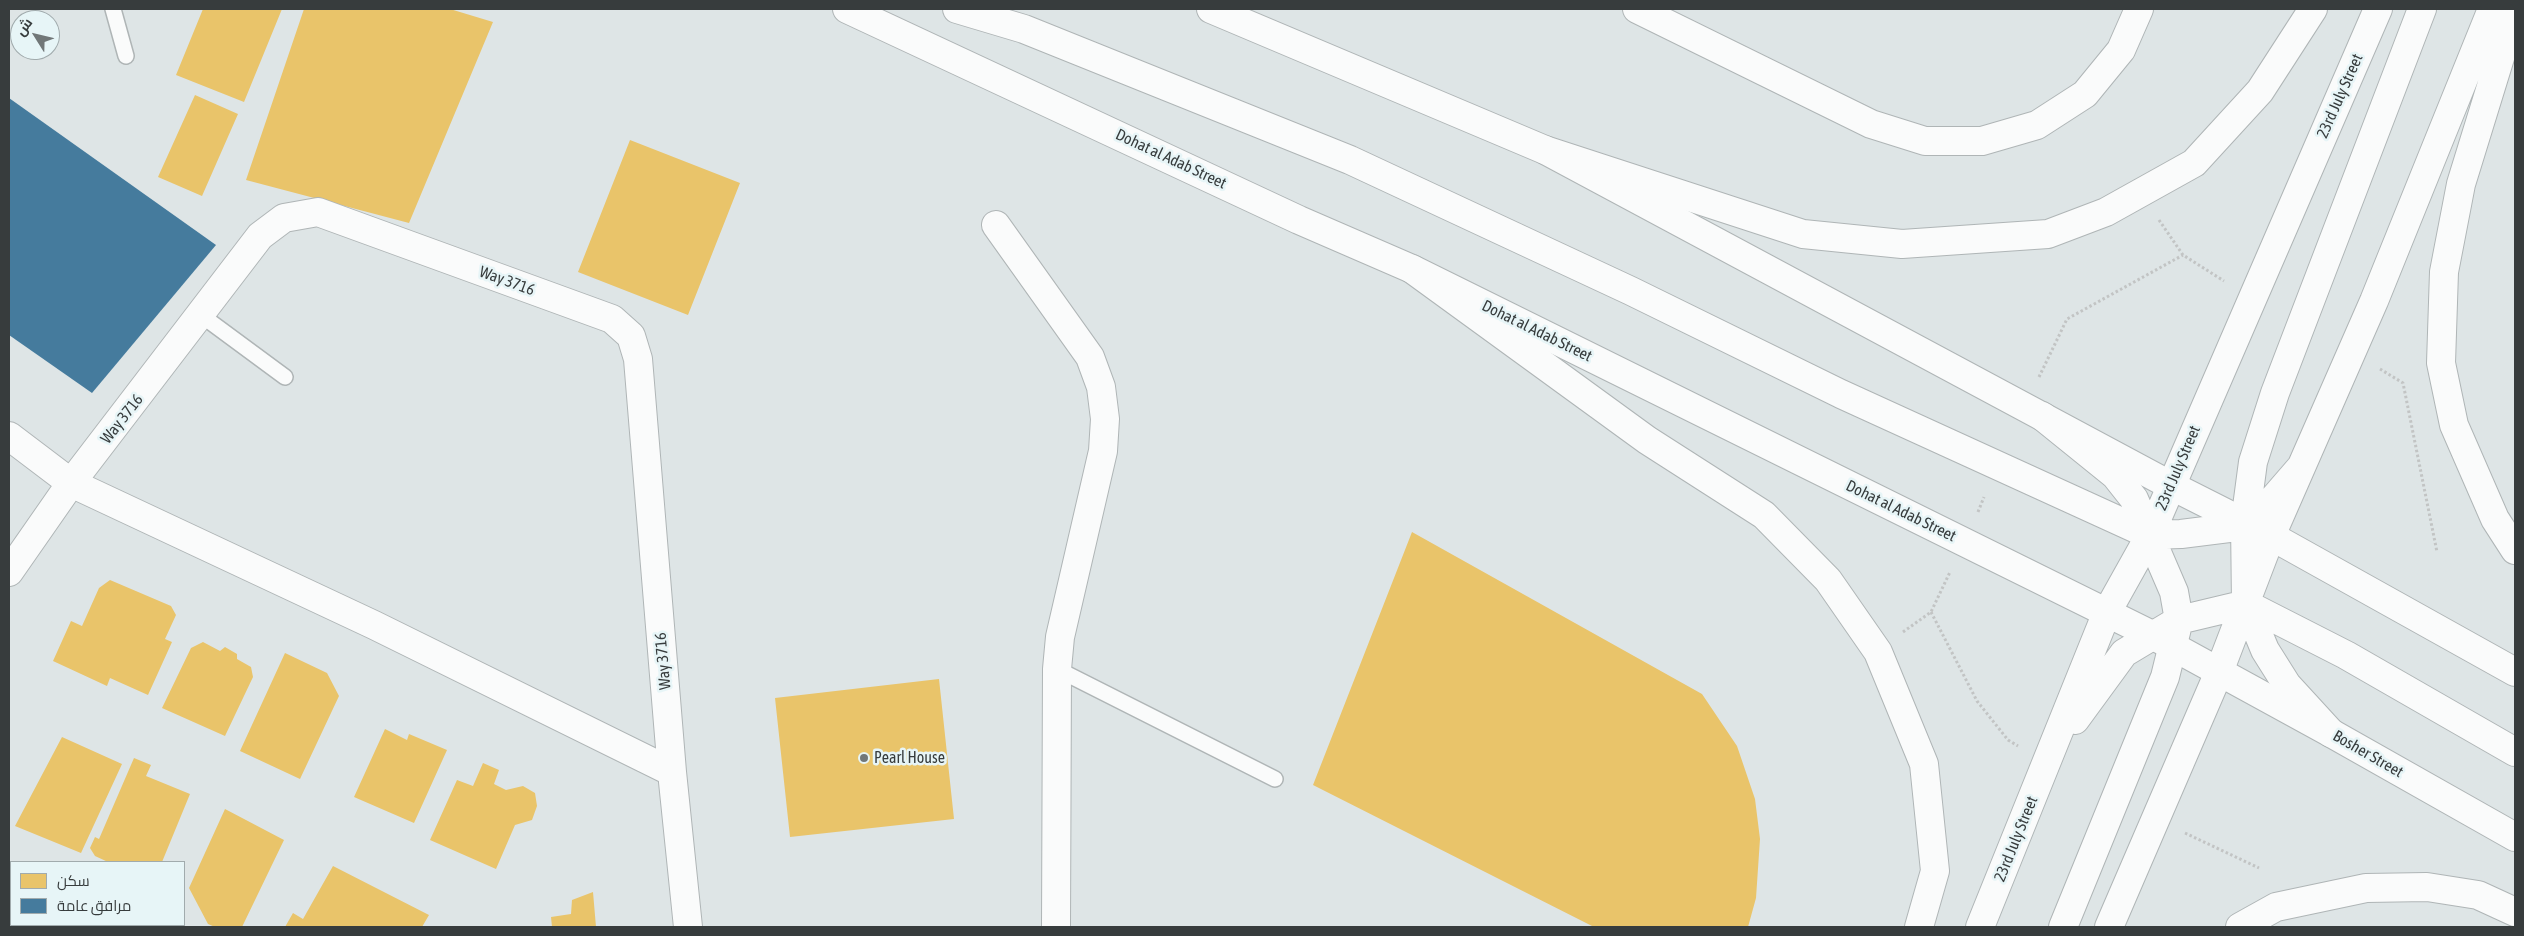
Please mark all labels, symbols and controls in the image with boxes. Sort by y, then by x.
north arrow [10,10,60,60]
text: ش [12,15,35,39]
street label: 23rd July Street [2313,51,2367,141]
street label: Dohat al Adab Street [1113,125,1229,193]
street label: Way 3716 [477,262,537,300]
street label: Dohat al Adab Street [1479,296,1595,366]
street label: Way 3716 [97,390,147,448]
street label: 23rd July Street [2152,423,2204,513]
street label: Dohat al Adab Street [1843,476,1959,546]
street label: Way 3716 [651,632,675,690]
street label: Bosher Street [2330,726,2406,782]
place label: Pearl House [874,748,945,768]
marker: Pearl House [858,752,870,764]
street label: 23rd July Street [1990,794,2042,884]
legend [10,861,185,926]
text: سكن [57,872,90,889]
text: مرافق عامة [57,897,131,914]

